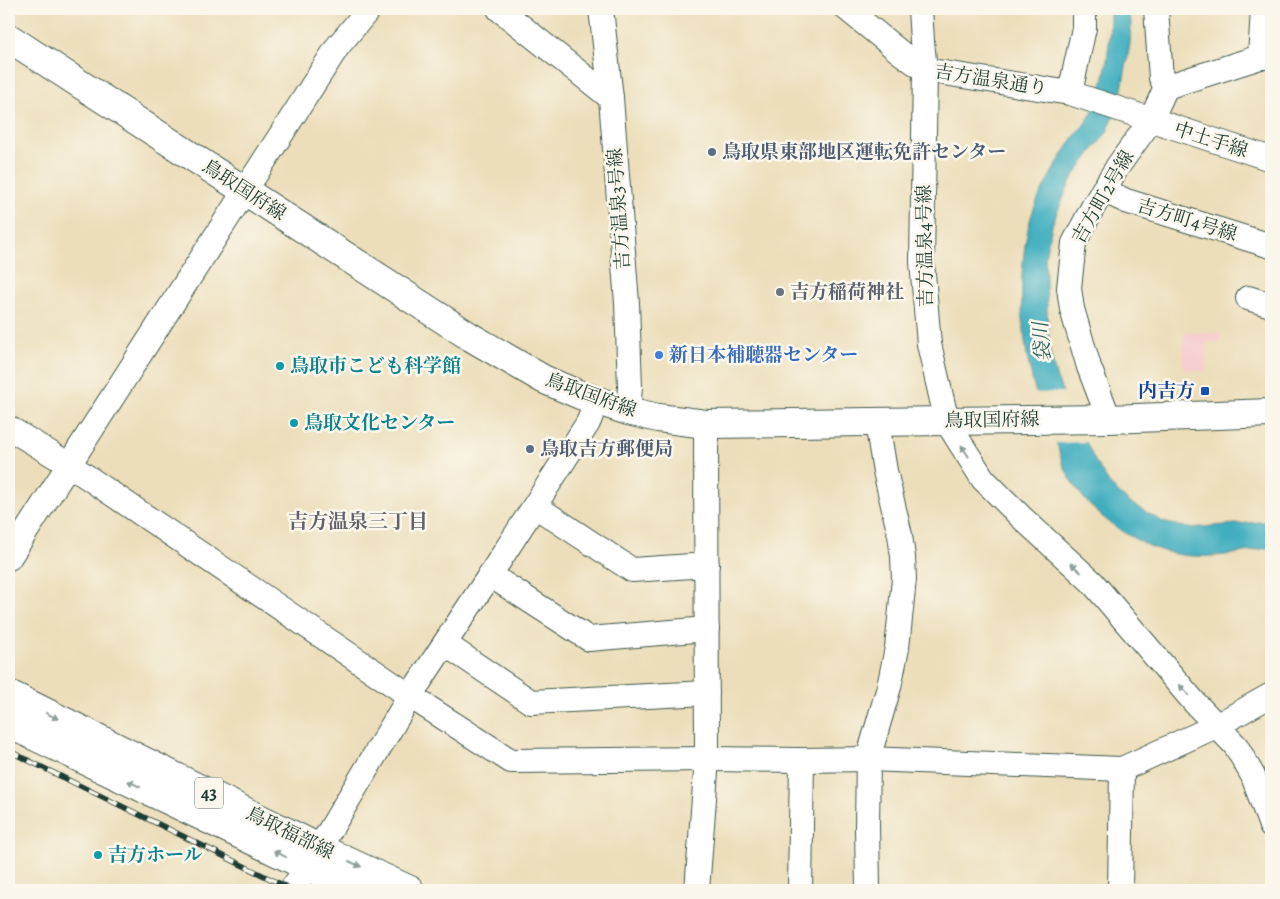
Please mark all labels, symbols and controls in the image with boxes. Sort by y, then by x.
street label: 吉方温泉通り [933,58,1049,102]
street label: 中土手線 [1171,116,1251,164]
place label: 鳥取県東部地区運転免許センター [722,139,1006,165]
street label: 吉方町2号線 [1066,145,1140,249]
marker: 鳥取県東部地区運転免許センター [706,146,718,158]
street label: 吉方温泉3号線 [602,147,636,271]
street label: 鳥取国府線 [197,153,291,227]
street label: 吉方温泉4号線 [911,184,939,308]
street label: 吉方町4号線 [1134,192,1240,248]
place label: 吉方稲荷神社 [790,279,904,305]
marker: 吉方稲荷神社 [774,286,786,298]
water label: 袋川 [1027,319,1057,363]
place label: 新日本補聴器センター [669,342,858,368]
marker: 新日本補聴器センター [653,349,665,361]
place label: 鳥取市こども科学館 [290,353,461,379]
marker: 鳥取市こども科学館 [274,360,286,372]
street label: 鳥取国府線 [542,367,640,423]
place label: 内吉方 [1138,378,1195,404]
marker: 内吉方 [1199,385,1211,397]
street label: 鳥取国府線 [944,406,1040,434]
place label: 鳥取文化センター [304,410,455,436]
marker: 鳥取文化センター [288,417,300,429]
place label: 鳥取吉方郵便局 [540,436,673,462]
marker: 鳥取吉方郵便局 [524,443,536,455]
one-way arrow [960,444,970,458]
district label: 吉方温泉三丁目 [288,508,428,535]
one-way arrow [1071,562,1083,574]
one-way arrow [1178,684,1190,696]
one-way arrow [45,712,60,720]
road number: 43 [195,778,223,808]
one-way arrow [127,780,141,788]
street label: 鳥取福部線 [242,800,338,866]
place label: 吉方ホール [108,842,203,868]
marker: 吉方ホール [92,849,104,861]
one-way arrow [273,850,287,858]
one-way arrow [348,861,362,869]

